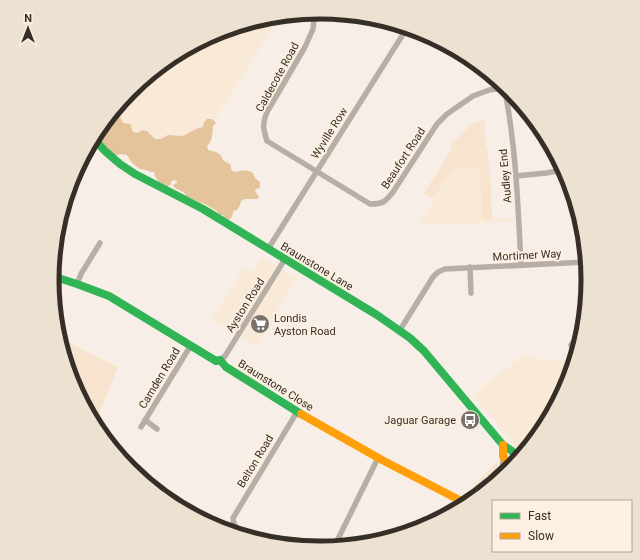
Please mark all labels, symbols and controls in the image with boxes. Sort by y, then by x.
north arrow [8,8,48,48]
text: N [24,12,32,25]
street label: Caldecote Road [253,40,302,114]
street label: Wyville Row [308,105,351,161]
street label: Beaufort Road [379,125,428,191]
street label: Audley End [497,148,514,204]
street label: Braunstone Lane [278,240,356,293]
street label: Mortimer Way [492,247,562,264]
street label: Ayston Road [224,276,267,335]
place label: Londis Ayston Road [274,312,336,338]
supermarket icon: Londis Ayston Road [249,313,271,335]
street label: Camden Road [136,345,183,411]
street label: Braunstone Close [236,357,316,414]
bus stop icon: Jaguar Garage [459,409,481,431]
place label: Jaguar Garage [384,414,456,427]
street label: Belton Road [235,433,276,490]
legend [492,500,632,552]
text: Fast [528,509,551,523]
text: Slow [528,529,554,543]

